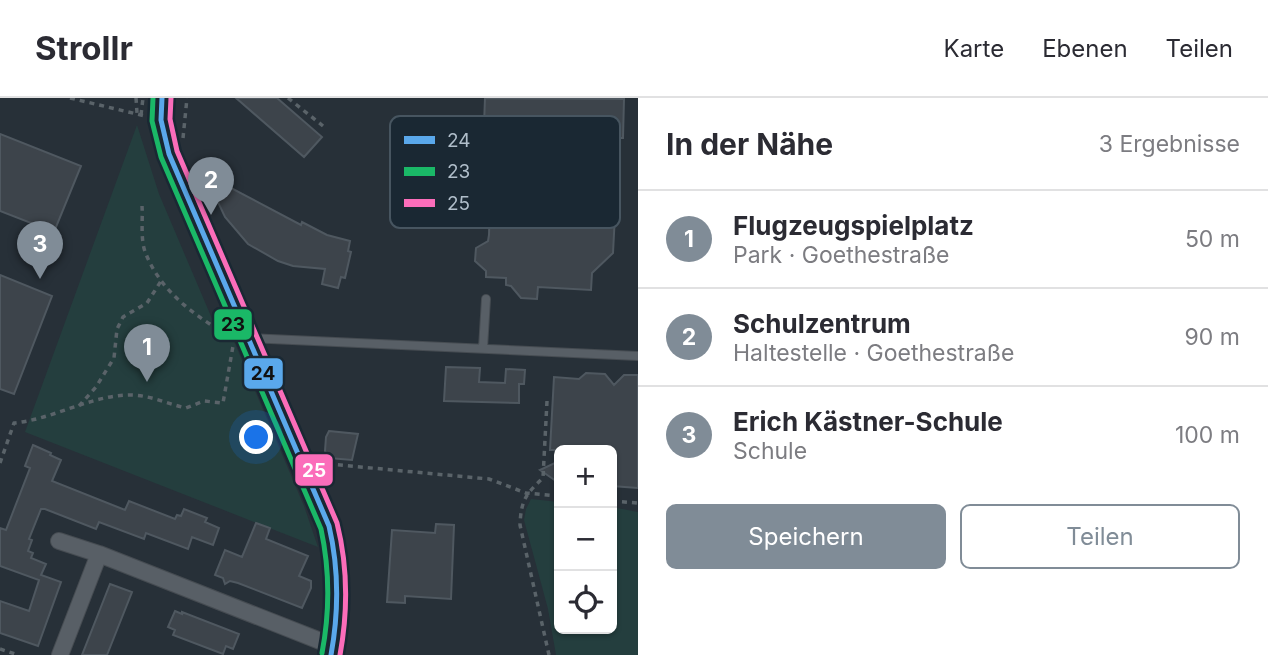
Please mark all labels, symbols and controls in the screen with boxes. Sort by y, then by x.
text: Strollr [35,28,133,68]
text: Karte [944,34,1004,63]
text: Ebenen [1042,34,1128,63]
text: Teilen [1166,34,1233,63]
legend [390,116,620,228]
text: In der Nähe [666,126,833,162]
text: 24 [447,129,471,152]
text: 3 Ergebnisse [1099,130,1240,158]
pin: 2 [188,157,234,215]
text: 23 [447,160,470,183]
text: 25 [447,192,470,215]
text: Flugzeugspielplatz [733,210,974,241]
pin: 3 [17,221,63,279]
text: 1 [684,225,694,253]
text: 50 m [1185,225,1240,253]
text: Park · Goethestraße [733,241,950,269]
line badge: 23 [213,308,253,341]
text: Schulzentrum [733,308,911,339]
text: 23 [221,313,245,336]
text: 2 [682,323,696,351]
text: 90 m [1185,323,1240,351]
pin: 1 [124,324,170,382]
text: Haltestelle · Goethestraße [733,339,1014,367]
line badge: 24 [243,357,284,390]
text: 24 [251,362,275,385]
text: Erich Kästner-Schule [733,406,1003,437]
your location [239,420,273,454]
text: 3 [682,421,696,449]
text: 100 m [1175,421,1240,449]
text: Schule [733,437,807,465]
map controls [554,445,617,634]
button: + [554,445,617,508]
line badge: 25 [294,453,334,487]
text: 25 [302,459,326,482]
button: Speichern [666,504,946,569]
button: Teilen [960,504,1240,569]
button: − [554,508,617,571]
button: locate [554,571,617,634]

